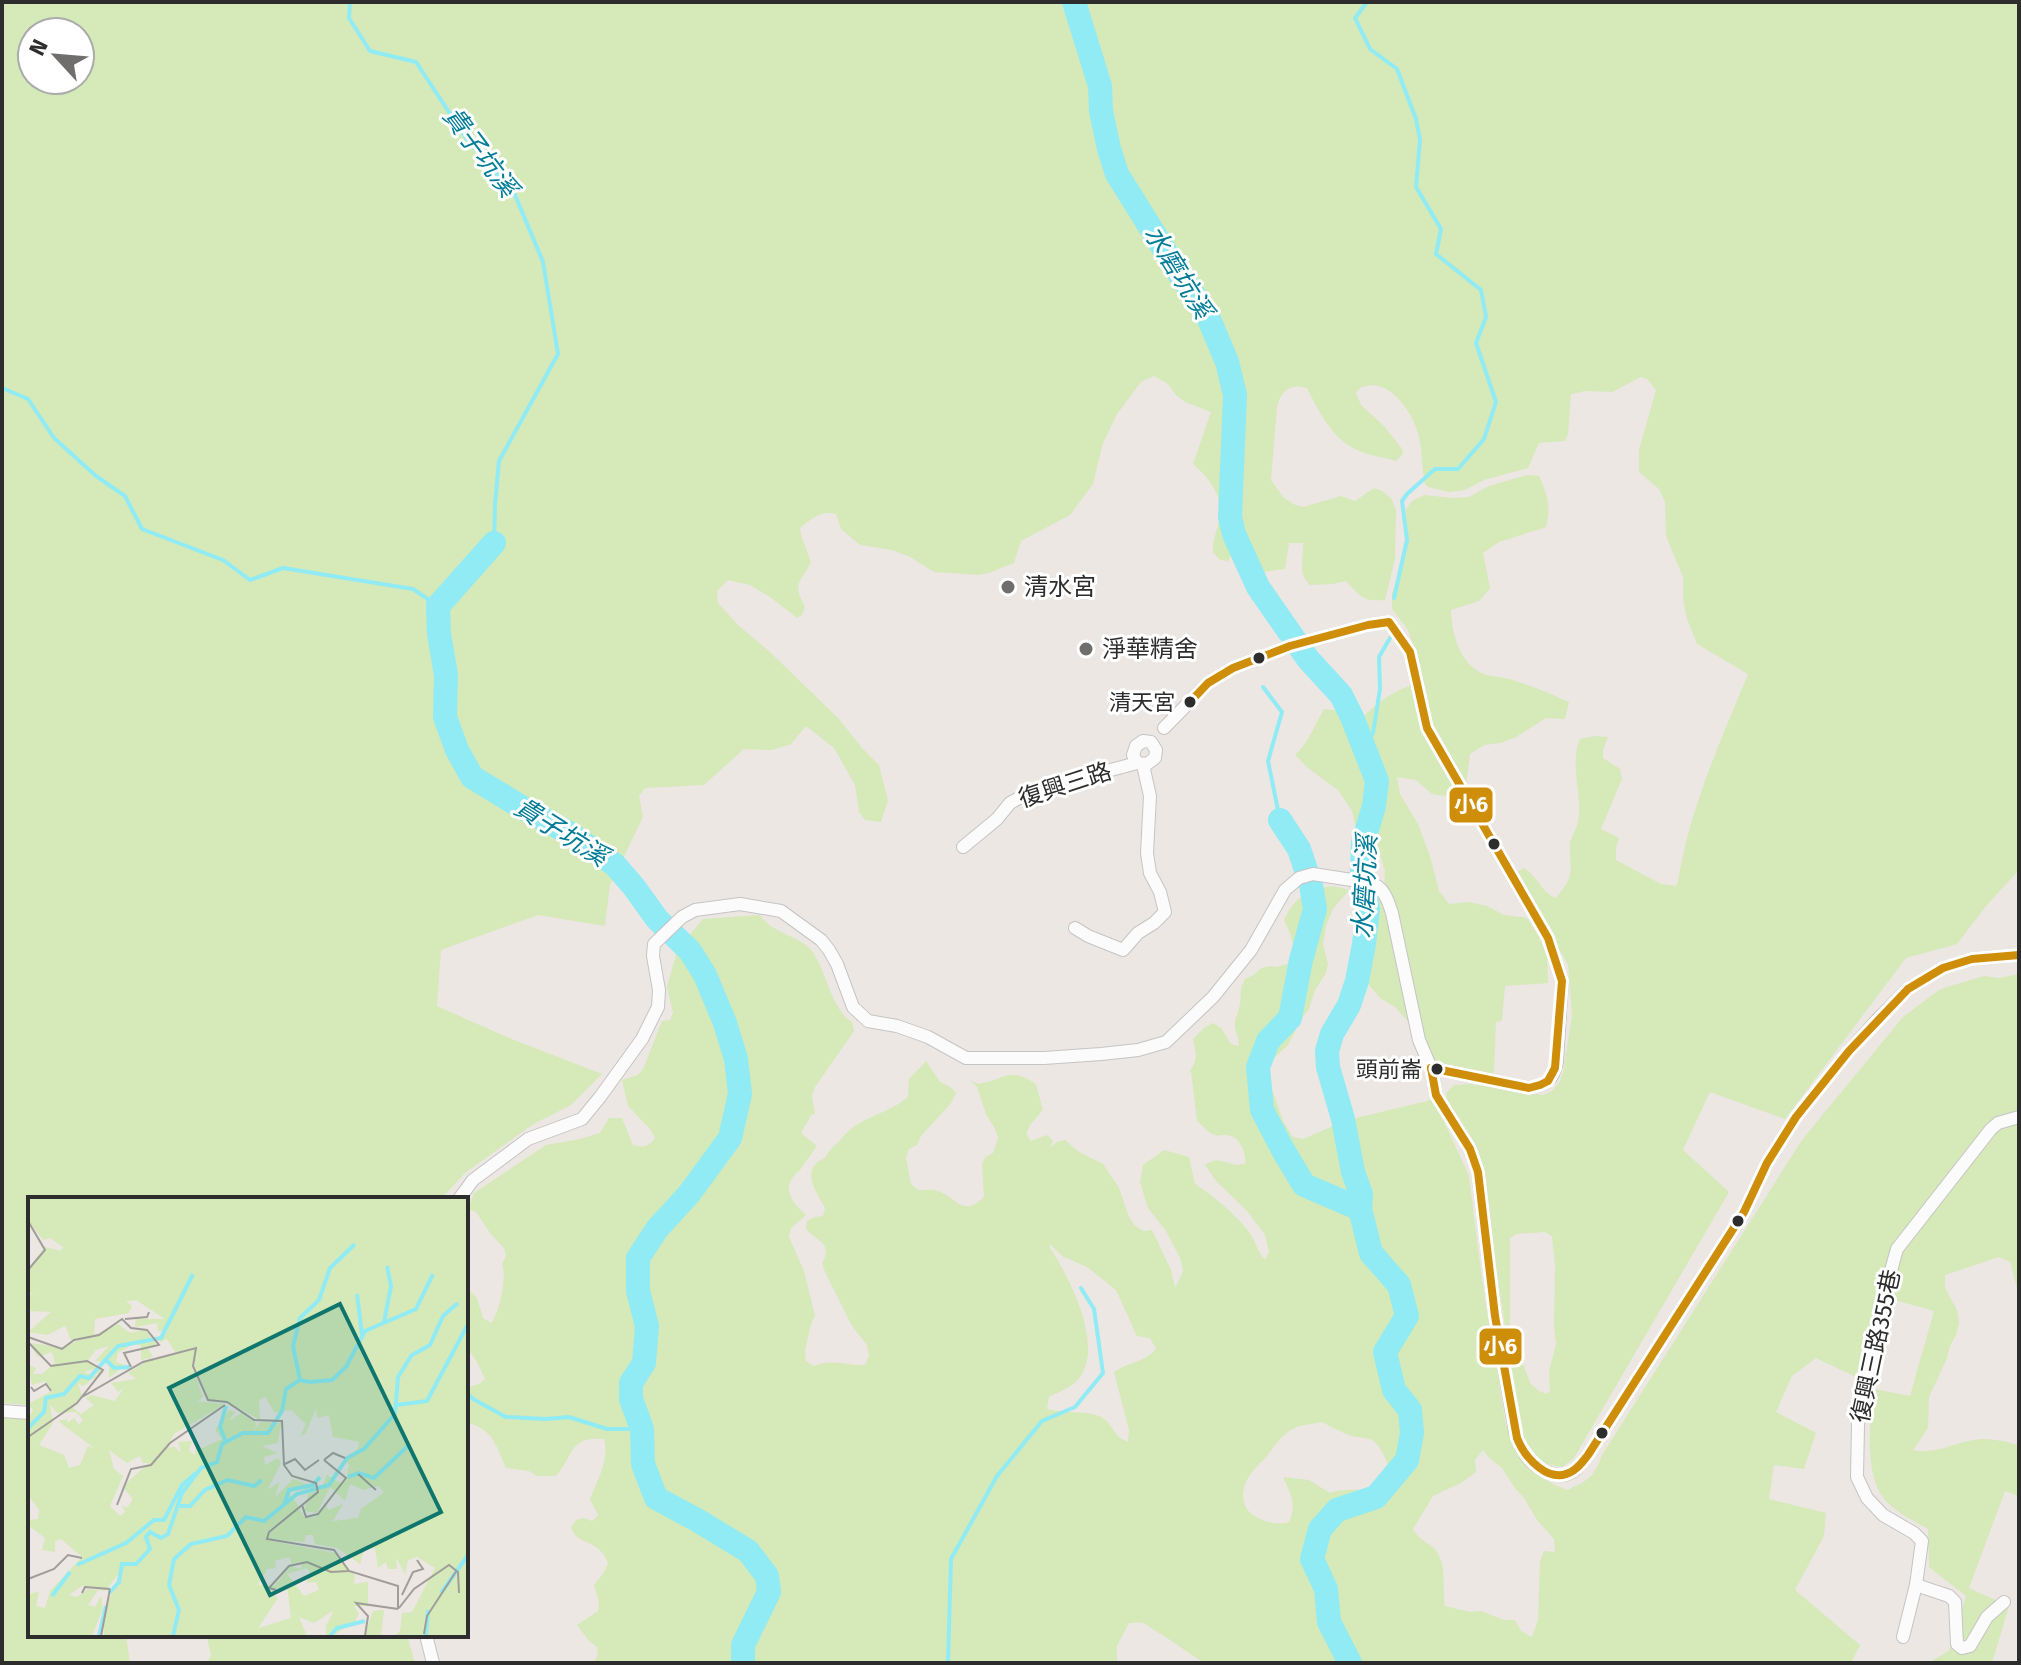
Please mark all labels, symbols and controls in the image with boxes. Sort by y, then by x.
north arrow [16,16,96,96]
text: N [23,35,54,60]
water label: 貴子坑溪 [436,101,526,206]
water label: 水磨坑溪 [1137,220,1221,328]
place label: 清水宮 [1024,573,1096,601]
marker: 清水宮 [999,578,1017,596]
place label: 淨華精舍 [1102,635,1198,663]
marker: 淨華精舍 [1077,640,1095,658]
unlabelled marker [1251,650,1267,666]
place label: 清天宮 [1109,689,1175,716]
marker: 清天宮 [1182,694,1198,710]
street label: 復興三路 [1015,757,1115,813]
line badge: 小6 [1448,786,1494,824]
water label: 貴子坑溪 [509,791,617,875]
text: 小6 [1454,791,1488,818]
water label: 水磨坑溪 [1347,830,1383,940]
unlabelled marker [1486,836,1502,852]
place label: 頭前崙 [1356,1056,1422,1083]
marker: 頭前崙 [1429,1061,1445,1077]
inset map [28,1197,468,1637]
unlabelled marker [1730,1213,1746,1229]
street label: 復興三路355巷 [1846,1267,1906,1425]
line badge: 小6 [1478,1327,1523,1366]
text: 小6 [1483,1333,1517,1360]
unlabelled marker [1594,1425,1610,1441]

